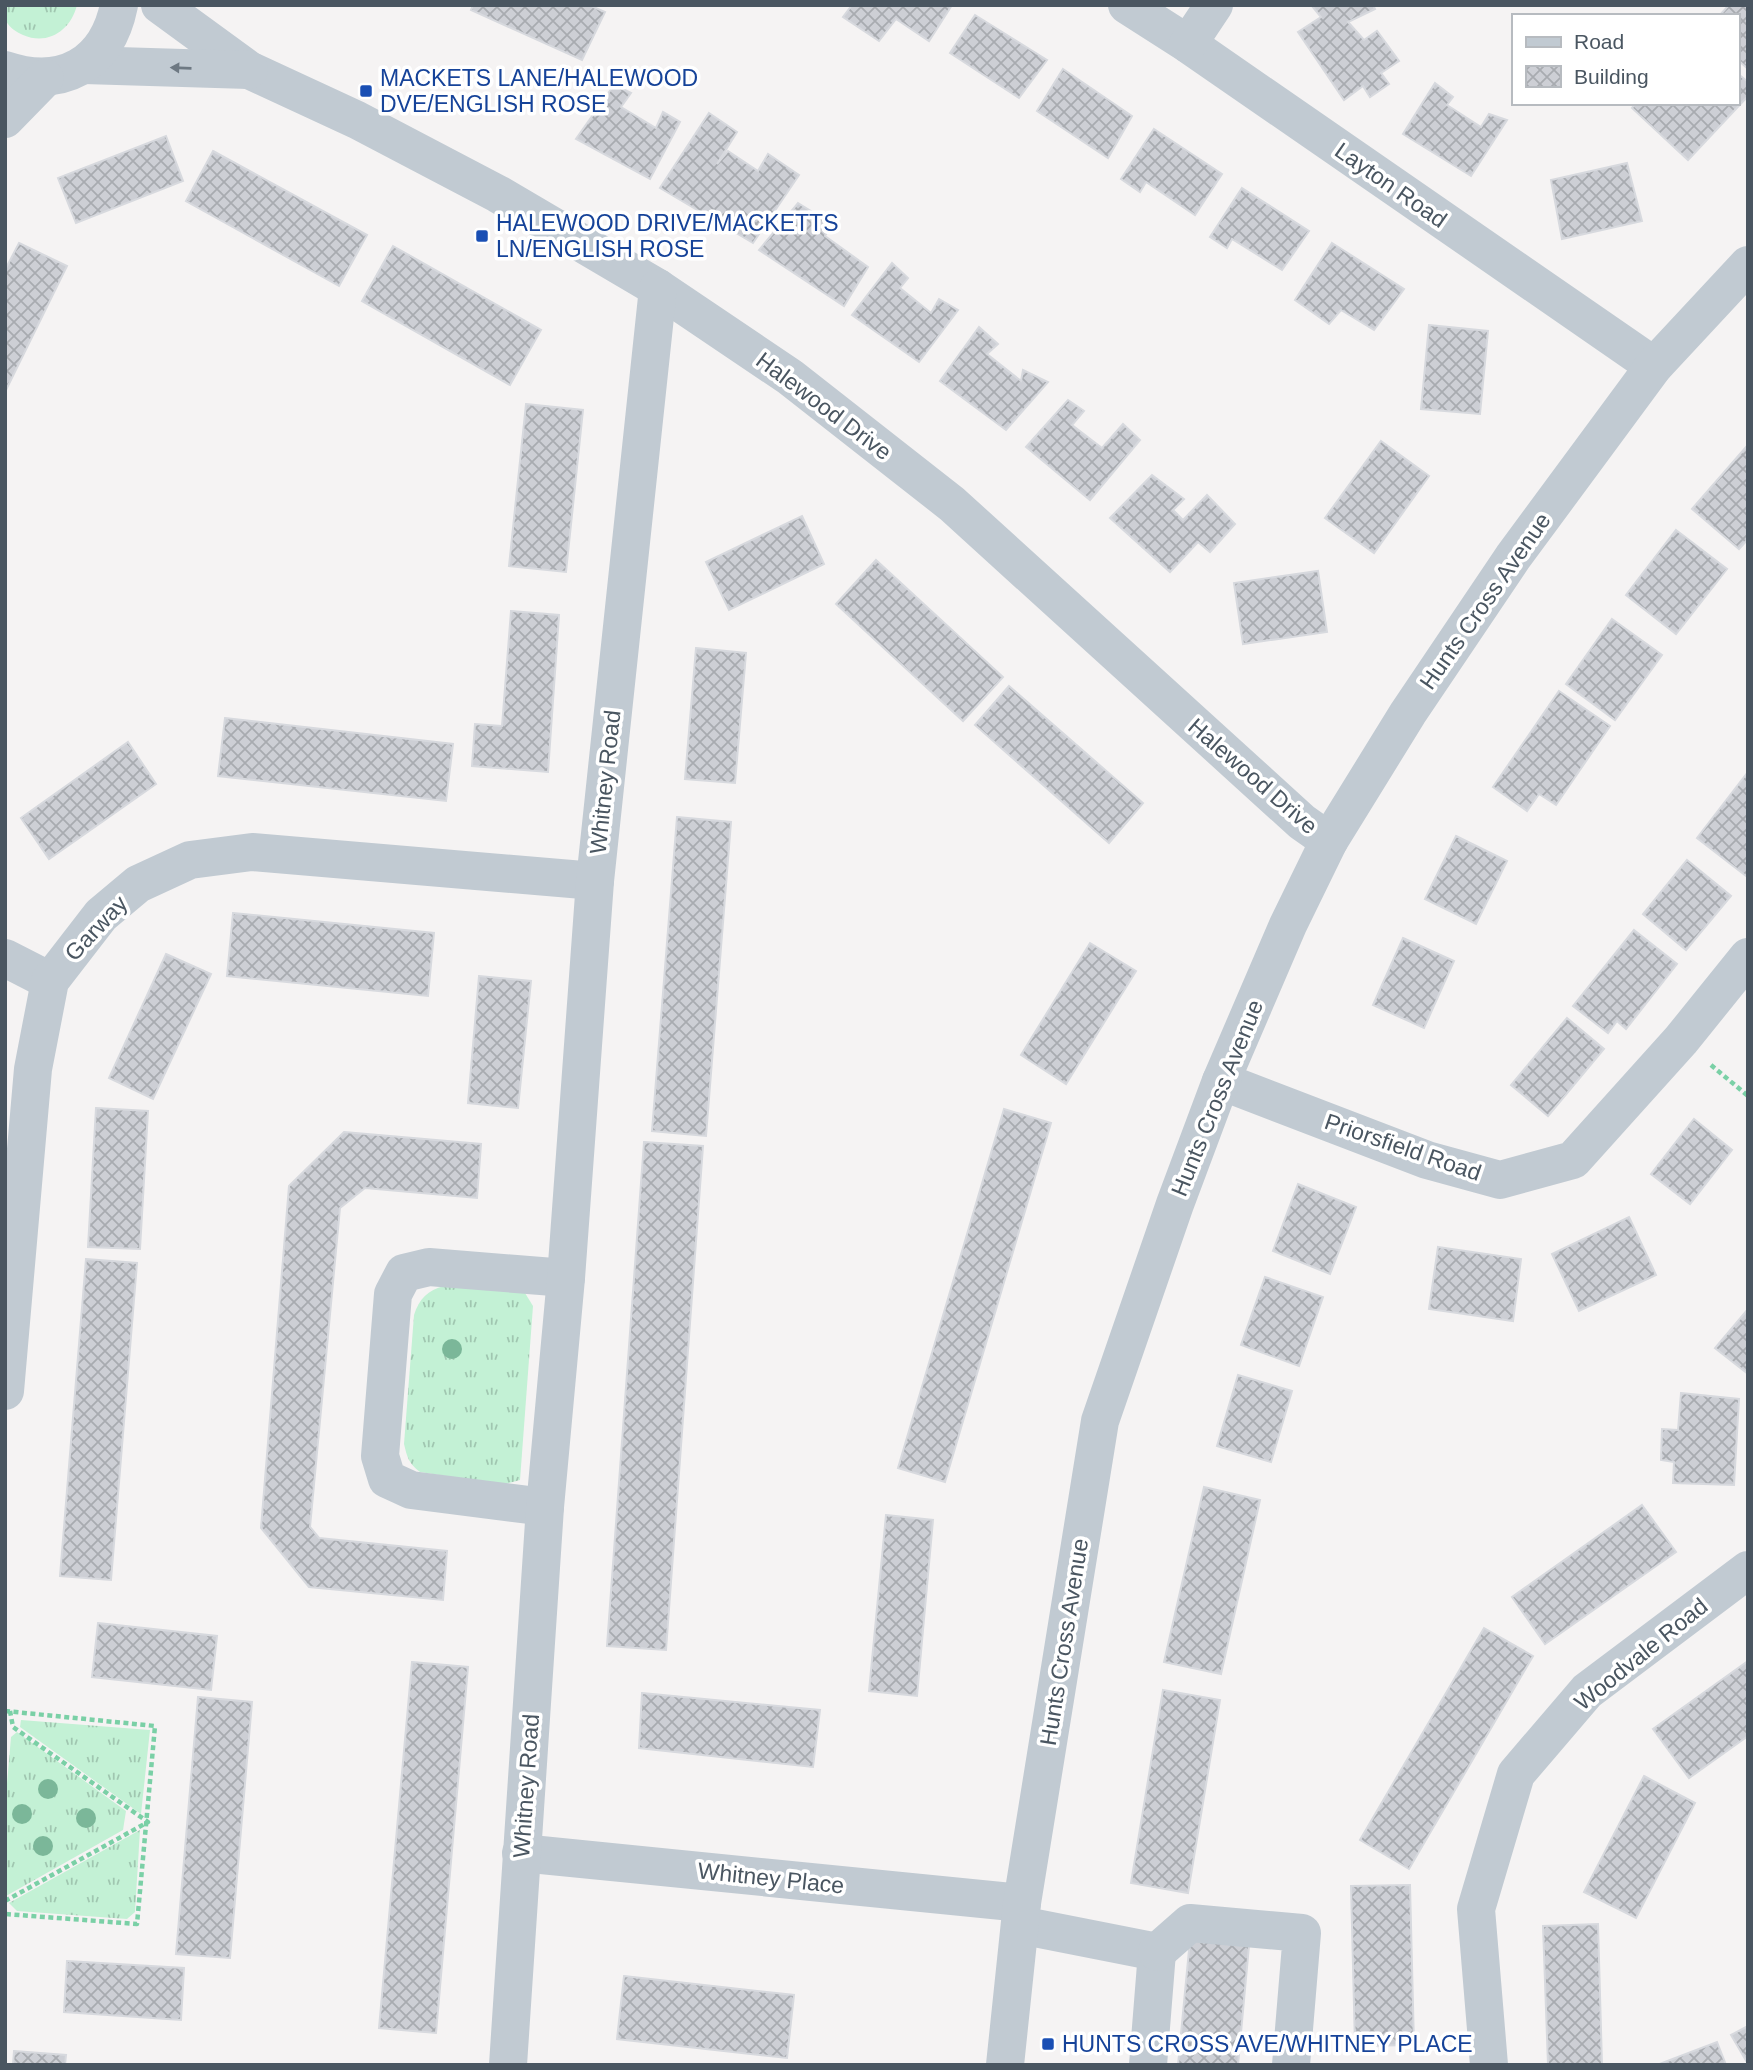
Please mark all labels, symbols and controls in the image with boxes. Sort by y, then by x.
legend [1512,14,1739,105]
text: Road [1574,30,1624,53]
one-way arrow [169,62,191,74]
place label: MACKETS LANE/HALEWOOD DVE/ENGLISH ROSE [380,65,698,117]
text: Building [1574,65,1649,88]
marker: MACKETS LANE/HALEWOOD DVE/ENGLISH ROSE [358,83,374,99]
street label: Layton Road [1330,137,1452,233]
place label: HALEWOOD DRIVE/MACKETTS LN/ENGLISH ROSE [496,210,838,262]
marker: HALEWOOD DRIVE/MACKETTS LN/ENGLISH ROSE [474,228,490,244]
street label: Halewood Drive [751,347,897,465]
street label: Hunts Cross Avenue [1414,508,1556,694]
street label: Whitney Road [585,709,625,855]
street label: Halewood Drive [1183,713,1323,839]
street label: Garway [59,890,133,966]
street label: Hunts Cross Avenue [1166,996,1268,1200]
street label: Priorsfield Road [1321,1108,1485,1186]
street label: Hunts Cross Avenue [1035,1537,1093,1747]
street label: Woodvale Road [1569,1593,1713,1715]
street label: Whitney Road [508,1713,544,1859]
street label: Whitney Place [697,1857,845,1899]
place label: HUNTS CROSS AVE/WHITNEY PLACE [1062,2031,1473,2057]
marker: HUNTS CROSS AVE/WHITNEY PLACE [1040,2036,1056,2052]

